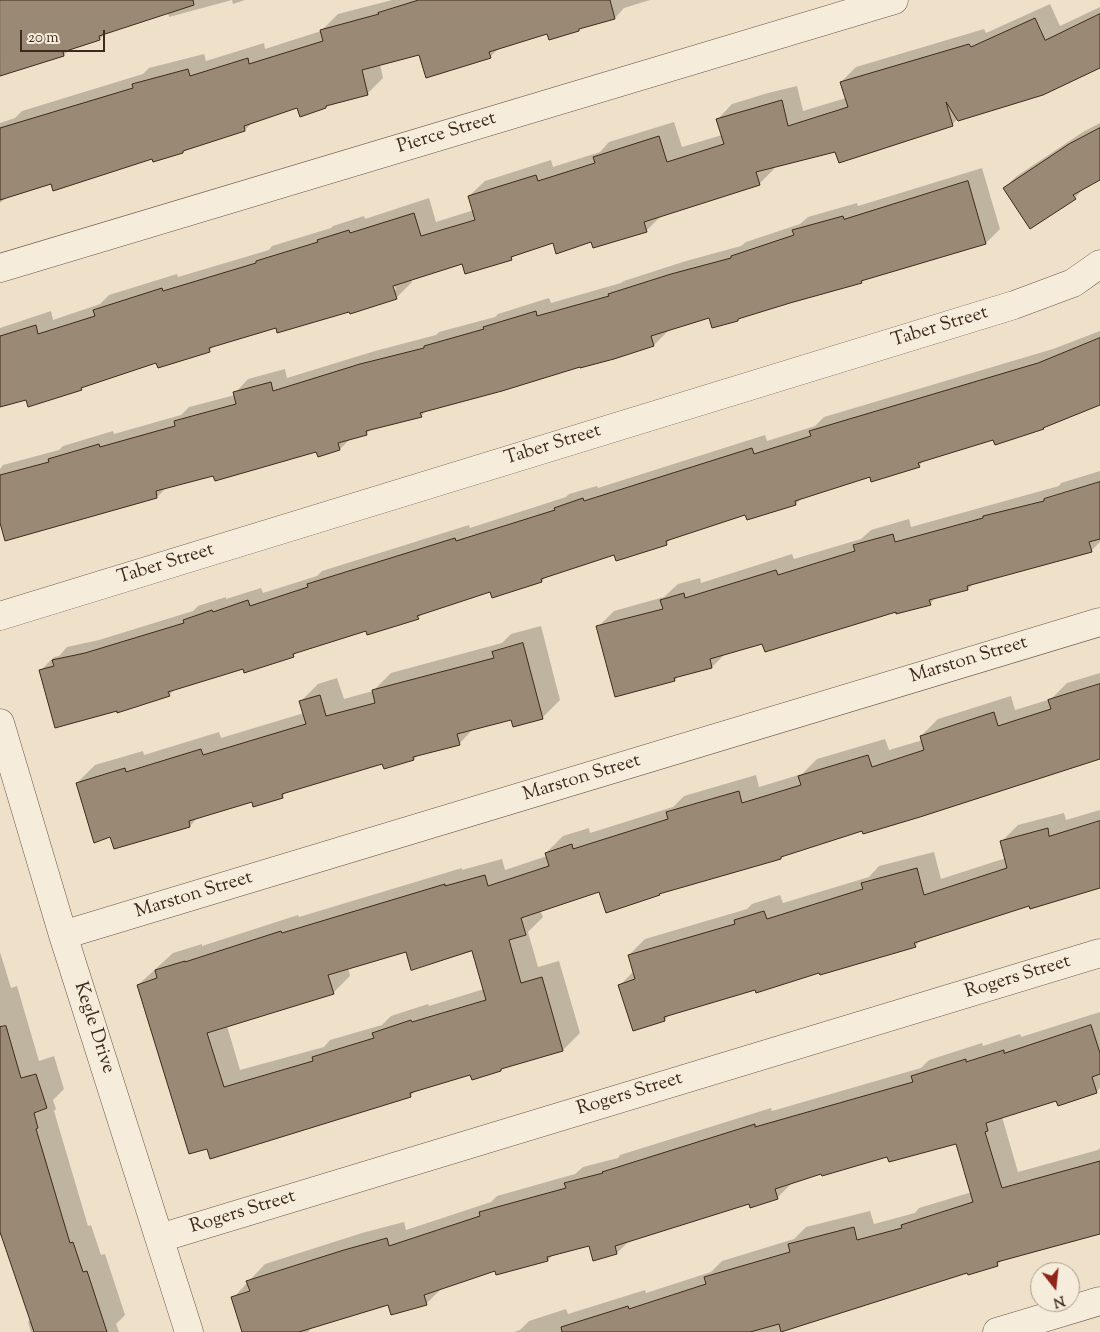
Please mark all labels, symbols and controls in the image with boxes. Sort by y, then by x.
scale bar [22,20,108,52]
text: 20 m [28,28,59,49]
street label: Pierce Street [395,108,499,160]
street label: Taber Street [889,303,991,353]
street label: Taber Street [502,421,604,471]
street label: Taber Street [115,540,217,590]
street label: Marston Street [907,632,1031,690]
street label: Marston Street [520,750,644,808]
street label: Marston Street [132,867,256,925]
street label: Rogers Street [962,951,1074,1005]
street label: Kegle Drive [68,979,118,1077]
street label: Rogers Street [574,1068,686,1122]
street label: Rogers Street [187,1186,299,1240]
north arrow [1030,1262,1080,1312]
text: N [1051,1289,1067,1312]

